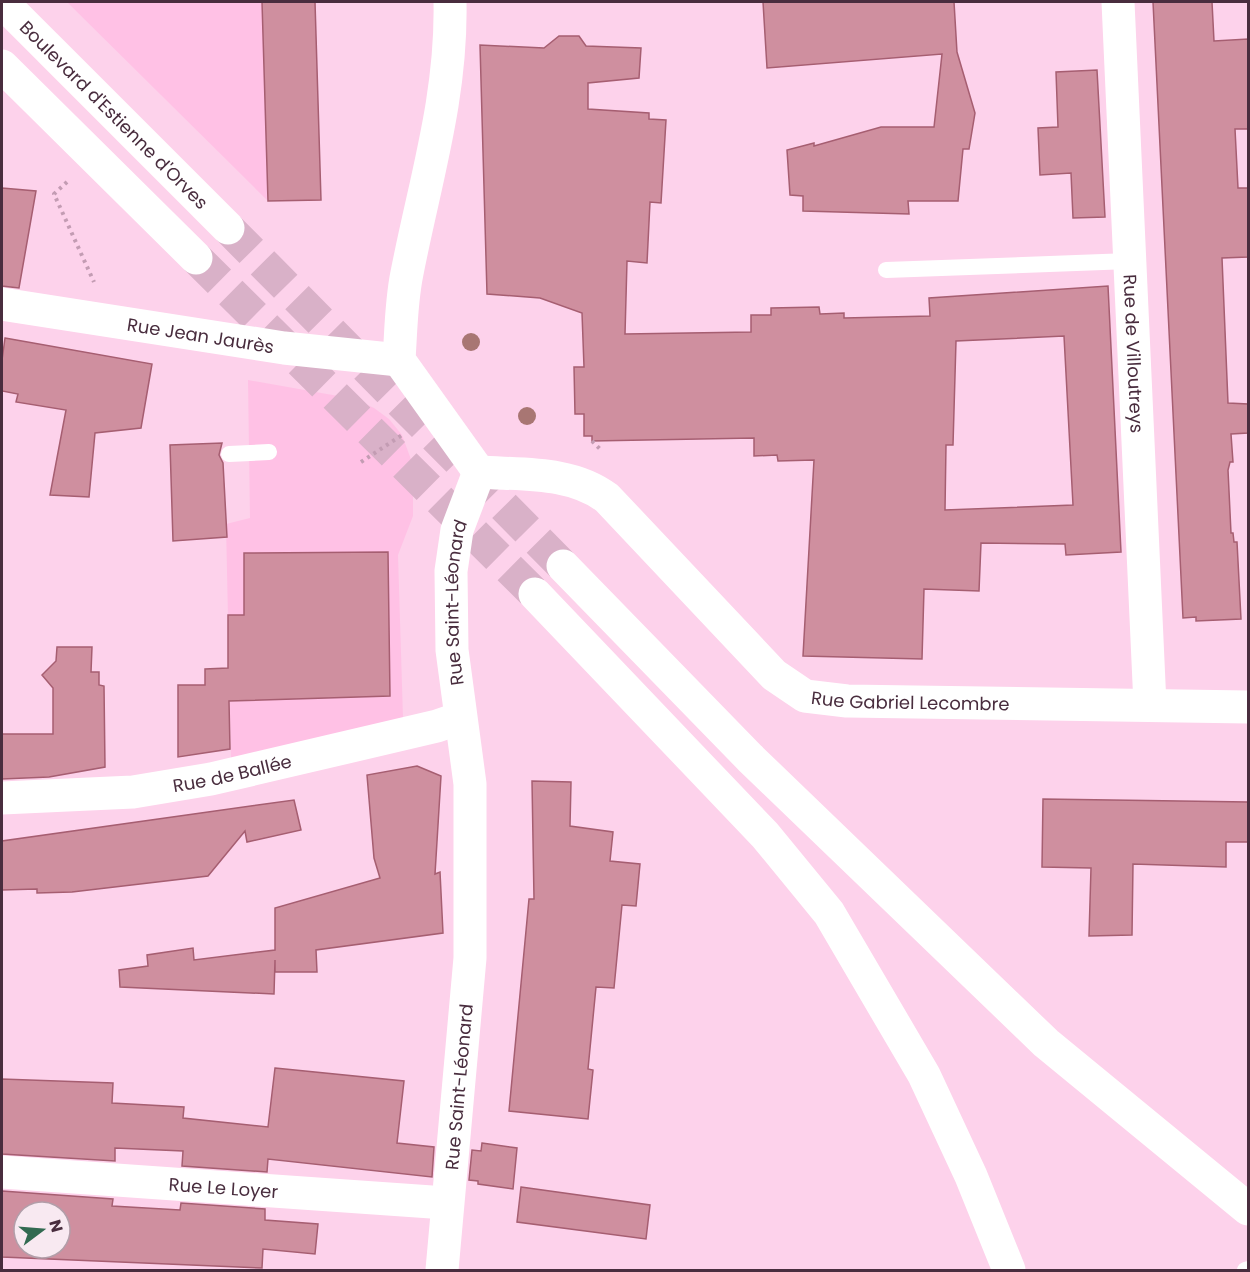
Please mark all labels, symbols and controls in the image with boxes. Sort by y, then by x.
street label: Boulevard d'Estienne d'Orves [15,15,214,214]
street label: Rue de Villoutreys [1118,274,1150,434]
street label: Rue Jean Jaurès [125,311,276,359]
street label: Rue Saint-Léonard [438,516,472,687]
street label: Rue Gabriel Lecombre [810,684,1010,716]
street label: Rue de Ballée [171,748,294,798]
street label: Rue Saint-Léonard [439,1003,478,1171]
street label: Rue Le Loyer [168,1171,279,1204]
north arrow [12,1200,72,1260]
text: N [43,1217,69,1235]

